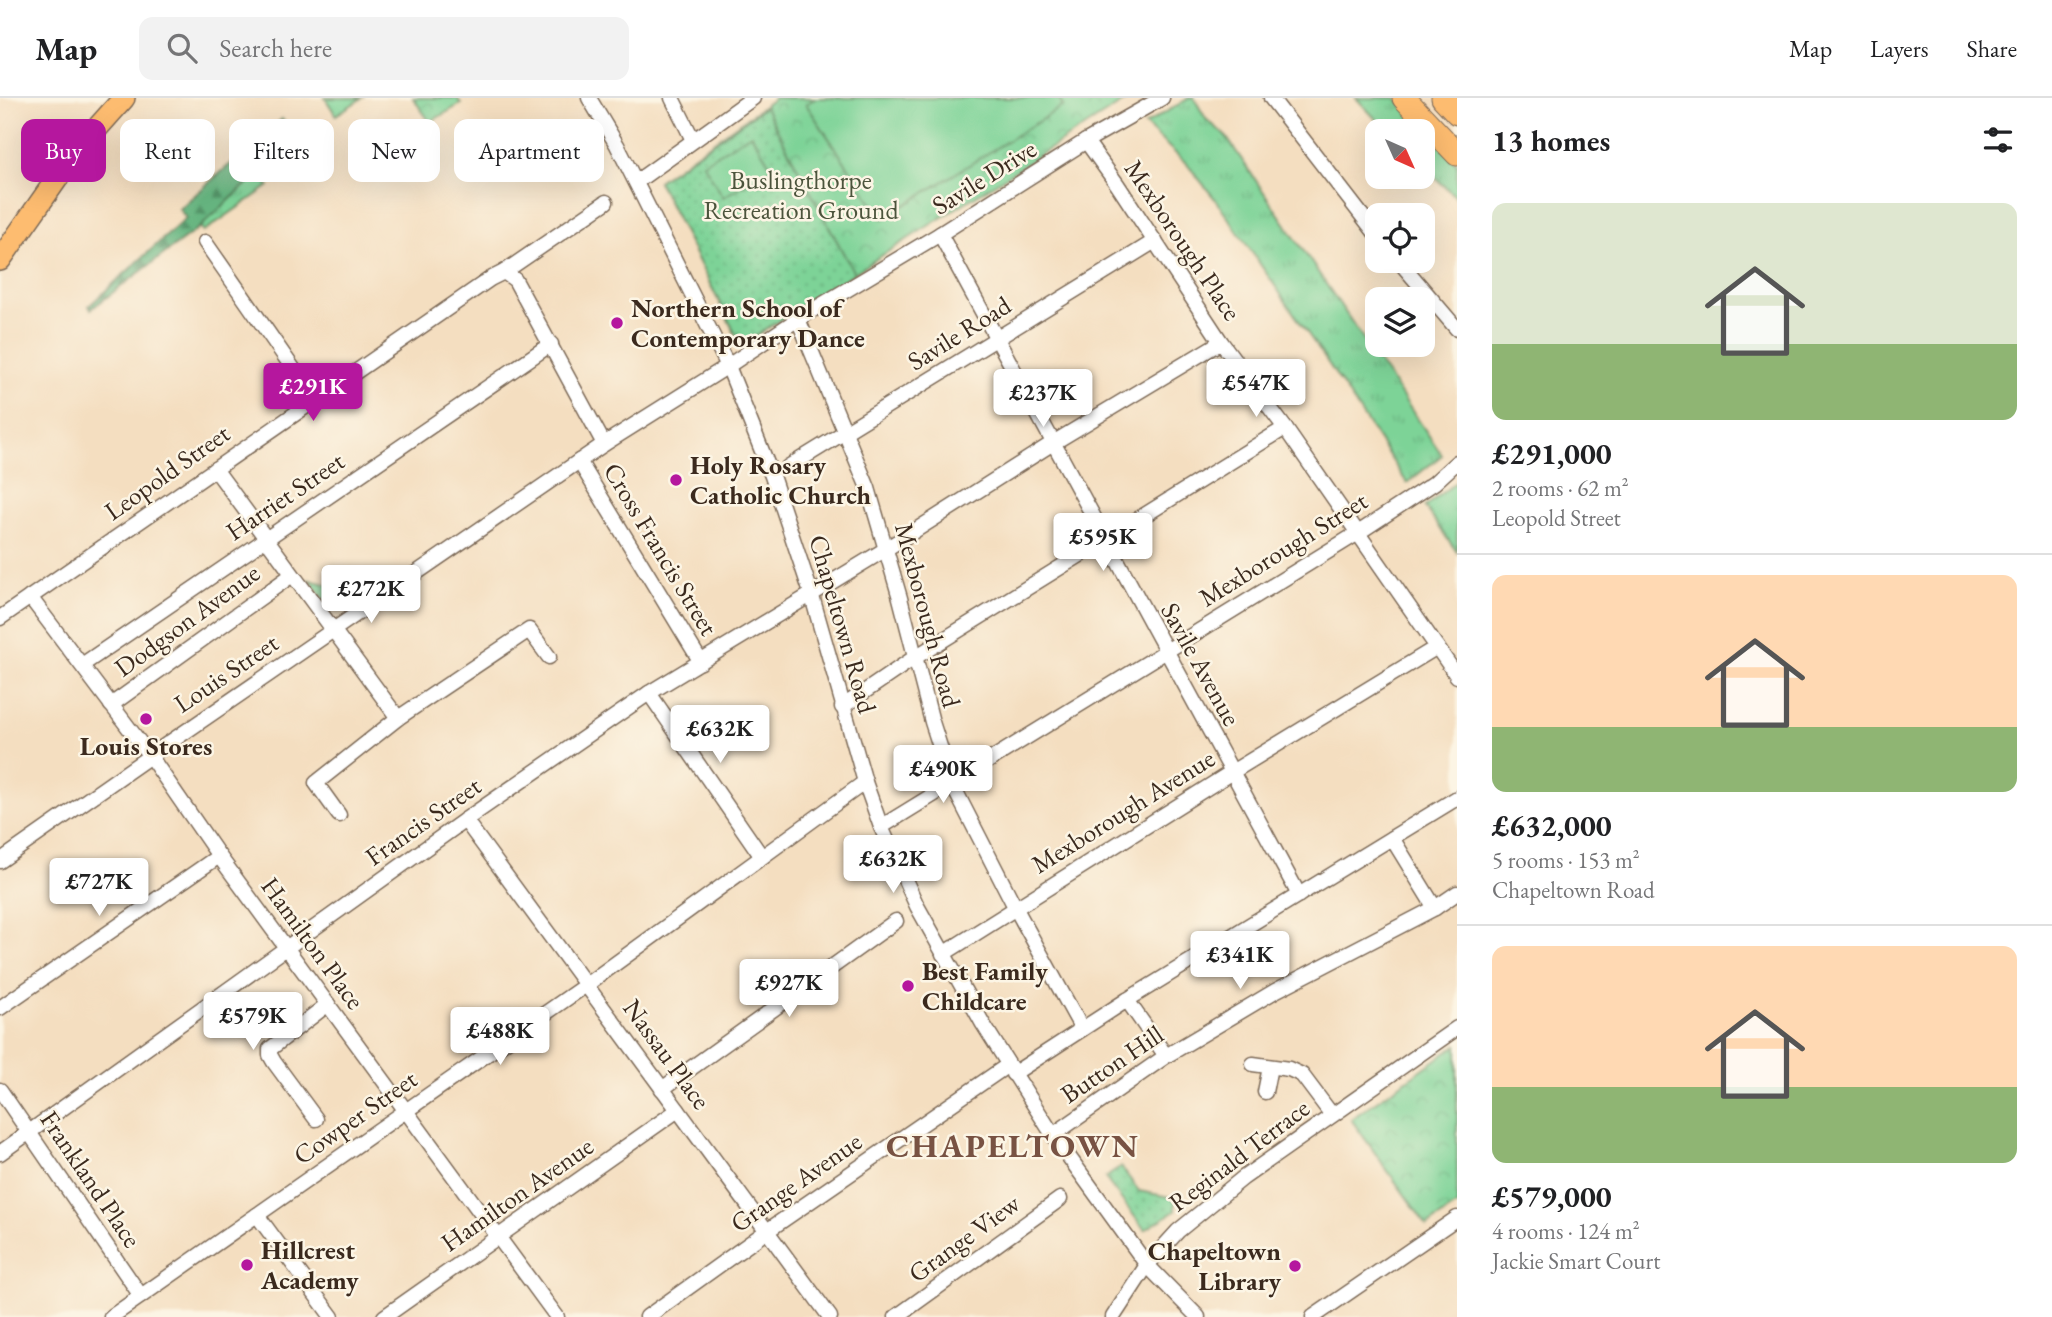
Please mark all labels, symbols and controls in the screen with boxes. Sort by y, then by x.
search box [139,17,629,80]
text: Map [35,27,97,70]
icon: search [163,29,201,67]
text: Search here [219,31,332,65]
text: Map [1789,33,1832,64]
text: Layers [1870,33,1929,64]
text: Share [1967,33,2017,64]
chip: Buy [21,119,106,182]
chip: Rent [120,119,215,182]
chip: Filters [229,119,334,182]
chip: New [348,119,440,182]
chip: Apartment [454,119,604,182]
north arrow [1365,119,1435,189]
map controls [1365,119,1435,357]
text: 13 homes [1492,121,1610,160]
icon: filters [1979,121,2017,159]
street label: Savile Drive [925,132,1043,222]
street label: Mexborough Place [1117,153,1249,327]
park label: Buslingthorpe Recreation Ground [703,163,899,227]
button: locate [1365,203,1435,273]
icon: home [1692,248,1818,374]
street label: Savile Road [901,287,1018,378]
button: layers [1365,287,1435,357]
place label: Northern School of Contemporary Dance [631,291,865,355]
marker: Northern School of Contemporary Dance [609,315,625,331]
pin: £547K [1207,360,1305,419]
pin: £291K [264,364,362,423]
text: £547K [1222,367,1290,397]
pin: £237K [994,370,1092,429]
text: £291K [279,371,347,401]
text: £237K [1009,377,1077,407]
street label: Leopold Street [98,416,236,528]
text: £291,000 [1492,434,1612,473]
street label: Harriet Street [219,444,351,548]
place label: Holy Rosary Catholic Church [690,448,872,512]
street label: Cross Francis Street [596,456,726,642]
marker: Holy Rosary Catholic Church [668,472,684,488]
text: 2 rooms · 62 m² [1492,473,1629,503]
street label: Mexborough Street [1192,484,1374,614]
text: Leopold Street [1492,503,1621,533]
pin: £595K [1054,514,1152,573]
street label: Mexborough Road [887,519,969,712]
text: £595K [1069,521,1137,551]
street label: Chapeltown Road [801,531,885,718]
street label: Dodgson Avenue [108,556,266,684]
pin: £272K [322,566,420,625]
text: £272K [337,573,405,603]
street label: Savile Avenue [1153,596,1249,732]
icon: home [1692,620,1818,746]
street label: Louis Street [167,626,285,720]
pin: £632K [671,706,769,765]
marker: Louis Stores [138,711,154,727]
text: £632K [686,713,754,743]
place label: Louis Stores [80,729,212,763]
street label: Mexborough Avenue [1025,741,1221,881]
pin: £490K [894,746,992,805]
text: £490K [909,753,977,783]
street label: Francis Street [358,769,488,873]
text: £632,000 [1492,806,1612,845]
pin: £632K [844,836,942,895]
text: £632K [859,843,927,873]
text: 5 rooms · 153 m² [1492,845,1640,875]
pin: £727K [50,858,148,918]
text: £727K [65,866,133,896]
street label: Hamilton Place [254,870,372,1016]
text: Chapeltown Road [1492,875,1655,905]
pin: £341K [1191,932,1289,991]
text: £341K [1206,939,1274,969]
place label: Best Family Childcare [922,954,1048,1018]
pin: £927K [740,960,838,1019]
text: £927K [755,967,823,997]
marker: Best Family Childcare [900,978,916,994]
icon: home [1692,991,1818,1117]
pin: £579K [204,992,302,1052]
street label: Nassau Place [616,992,718,1116]
text: £579K [219,1000,287,1030]
pin: £488K [451,1007,549,1067]
text: £488K [466,1015,534,1045]
street label: Button Hill [1054,1017,1170,1111]
street label: Cowper Street [287,1062,423,1172]
street label: Reginald Terrace [1162,1091,1316,1219]
street label: Frankland Place [33,1104,149,1254]
street label: Grange Avenue [724,1124,868,1240]
district label: CHAPELTOWN [886,1124,1140,1167]
street label: Hamilton Avenue [434,1129,600,1259]
text: £579,000 [1492,1177,1612,1216]
street label: Grange View [902,1186,1027,1290]
text: 4 rooms · 124 m² [1492,1216,1640,1246]
place label: Hillcrest Academy [260,1233,359,1297]
place label: Chapeltown Library [1148,1234,1281,1298]
text: Jackie Smart Court [1492,1246,1660,1276]
marker: Hillcrest Academy [239,1257,255,1273]
marker: Chapeltown Library [1287,1258,1303,1274]

